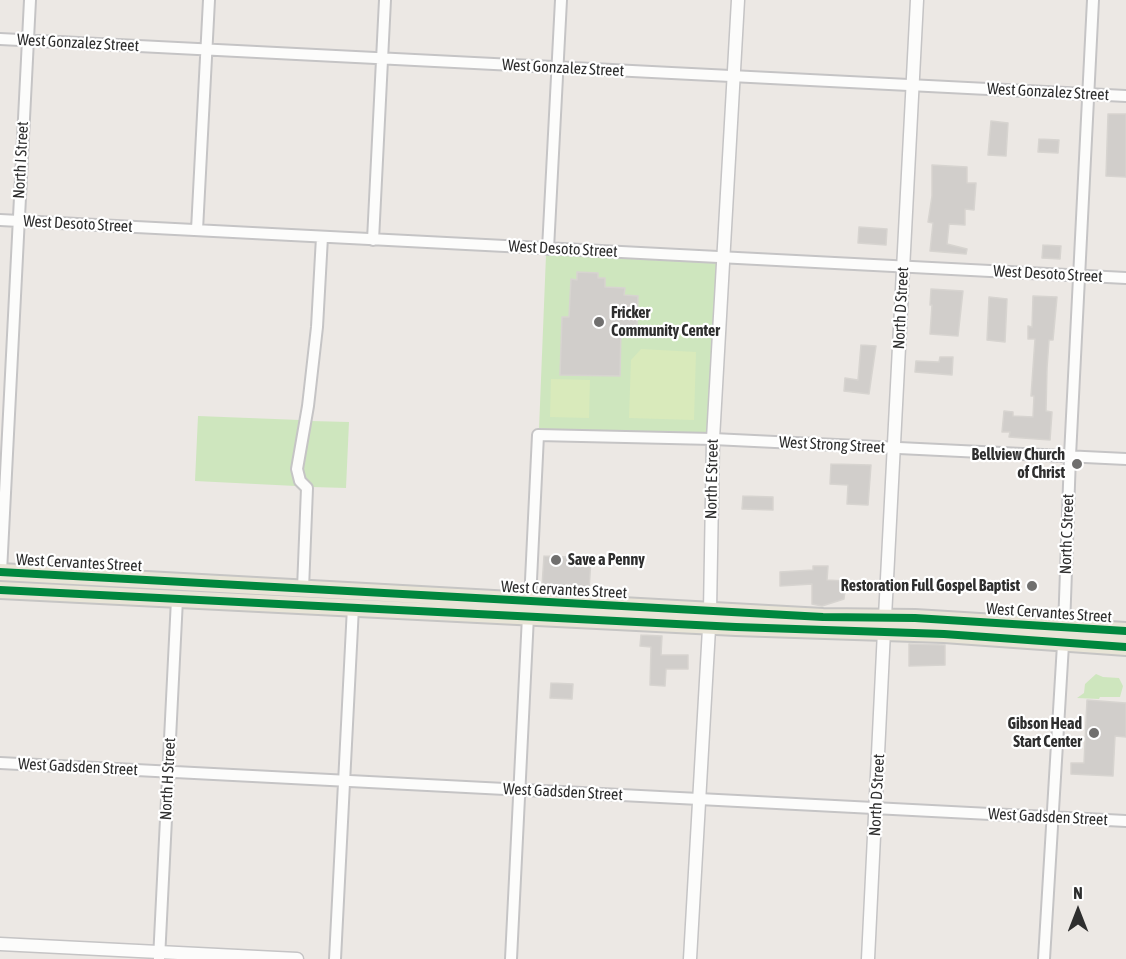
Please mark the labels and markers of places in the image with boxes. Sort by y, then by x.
place label: Fricker Community Center [611,303,720,341]
marker: Fricker Community Center [592,315,606,329]
place label: Bellview Church of Christ [972,445,1065,483]
marker: Bellview Church of Christ [1070,457,1084,471]
place label: Save a Penny [568,550,645,570]
marker: Save a Penny [549,553,563,567]
place label: Restoration Full Gospel Baptist [841,576,1020,596]
marker: Restoration Full Gospel Baptist [1025,579,1039,593]
place label: Gibson Head Start Center [1008,714,1082,752]
marker: Gibson Head Start Center [1087,726,1101,740]

